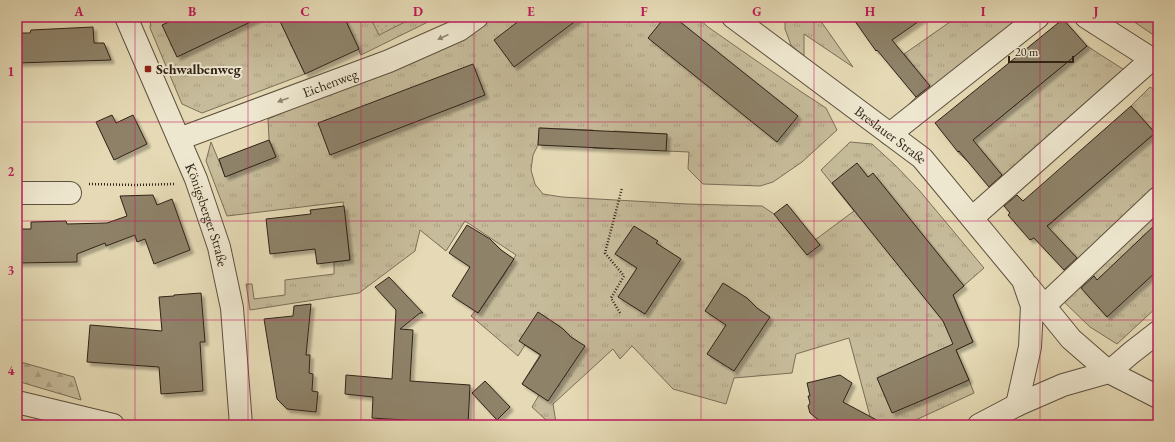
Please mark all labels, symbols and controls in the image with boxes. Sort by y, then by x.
text: A [73,3,84,20]
text: B [188,3,196,20]
text: C [300,3,310,20]
text: D [413,3,423,20]
text: E [527,3,535,20]
text: F [640,3,648,20]
text: G [752,3,762,20]
text: H [865,3,876,20]
text: I [981,3,986,20]
text: J [1092,3,1099,20]
one-way arrow [438,34,449,40]
scale bar [1009,38,1073,64]
text: 20 m [1015,44,1039,60]
place label: Schwalbenweg [156,60,242,78]
text: 1 [8,63,15,80]
marker: Schwalbenweg [143,64,153,74]
street label: Eichenweg [300,64,361,101]
one-way arrow [277,98,289,104]
street label: Breslauer Straße [851,102,932,167]
street label: Königsberger Straße [181,160,232,269]
text: 2 [8,163,15,180]
text: 3 [8,262,15,279]
text: 4 [8,362,15,379]

